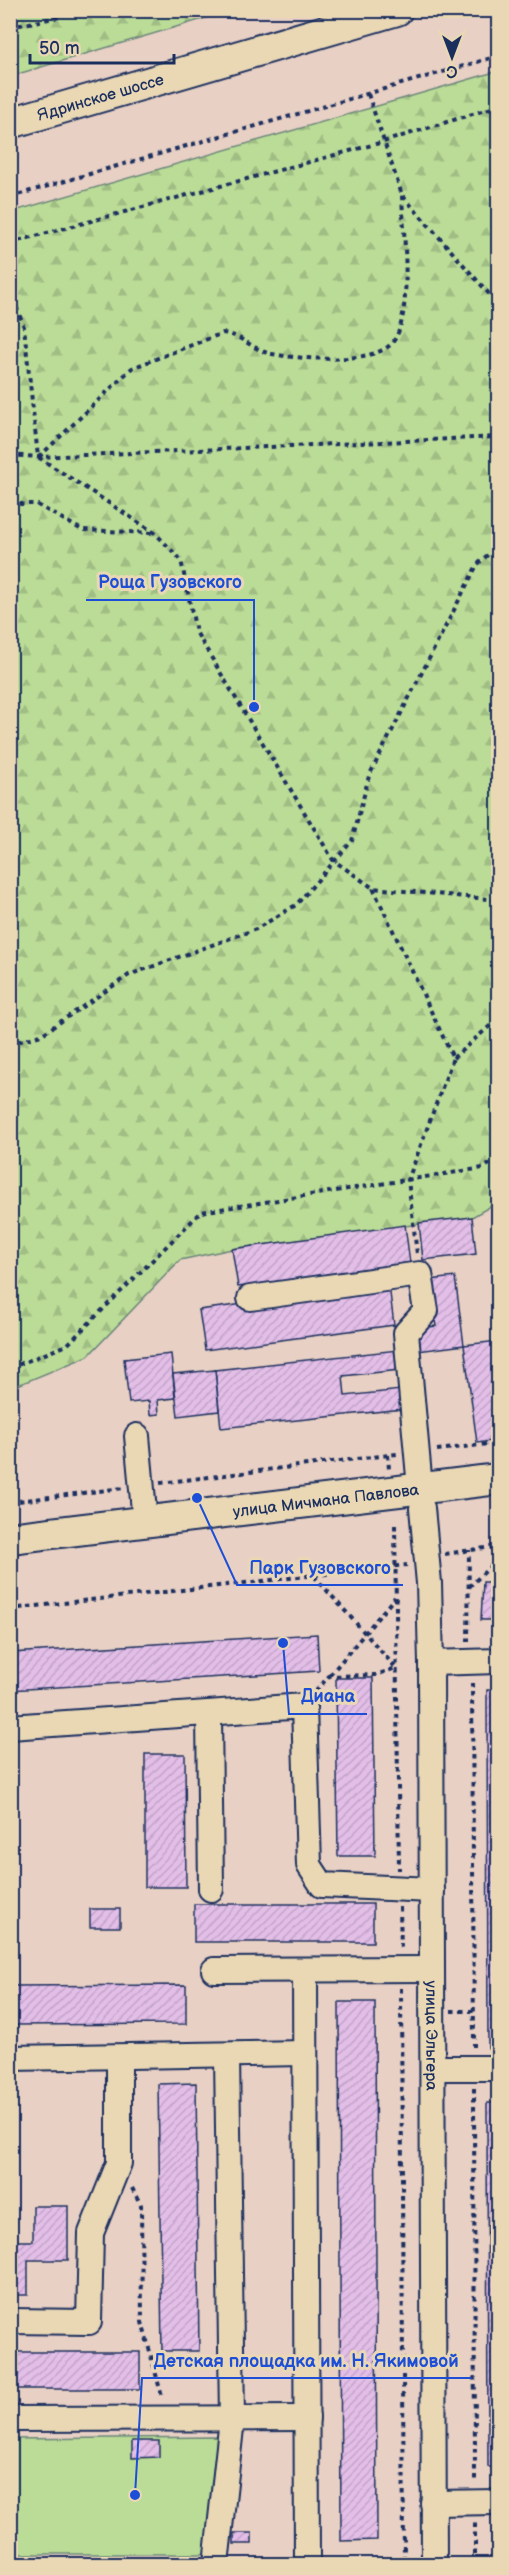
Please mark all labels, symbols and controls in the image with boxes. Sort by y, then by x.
scale bar [30,27,174,65]
north arrow [422,27,482,87]
text: 50 m [39,38,80,59]
text: С [446,61,458,80]
street label: Ядринское шоссе [35,71,166,126]
callout: Роща Гузовского [86,564,254,600]
text: Роща Гузовского [98,572,242,593]
street label: улица Мичмана Павлова [232,1481,421,1522]
callout: Парк Гузовского [237,1549,403,1585]
text: Парк Гузовского [249,1558,391,1579]
callout: Диана [289,1678,367,1714]
text: Диана [301,1686,356,1707]
street label: улица Эльгера [421,1981,440,2091]
callout: Детская площадка им. Н. Якимовой [142,2342,471,2378]
text: Детская площадка им. Н. Якимовой [153,2351,459,2372]

